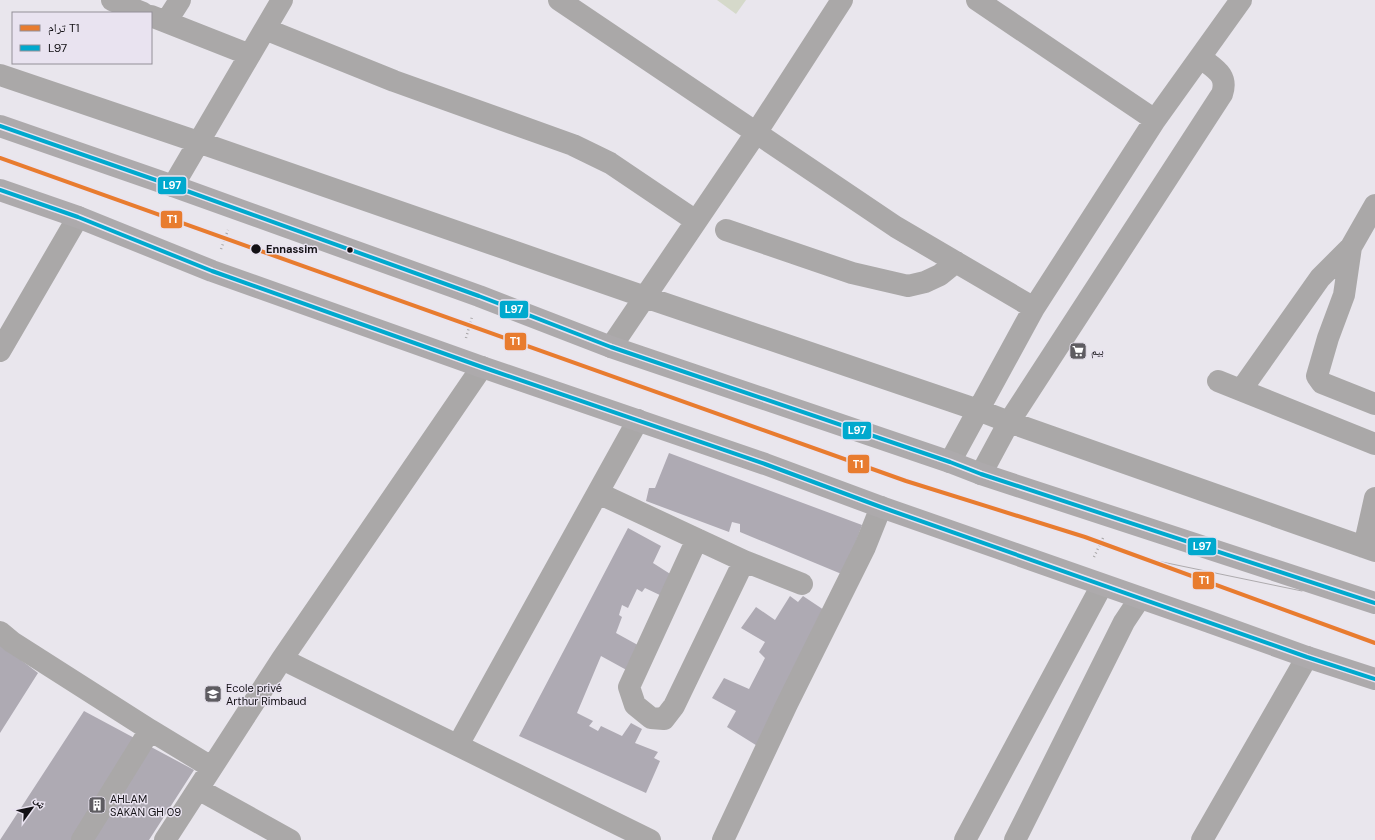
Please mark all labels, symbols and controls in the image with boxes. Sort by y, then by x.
legend [12,12,152,64]
text: ترام T1 [48,20,79,36]
text: L97 [48,40,67,56]
line badge: L97 [157,176,187,195]
text: L97 [163,178,181,192]
line badge: T1 [160,210,183,229]
text: T1 [167,212,177,226]
marker: Ennassim [249,242,263,256]
place label: Ennassim [266,242,318,256]
unlabelled marker [345,245,355,255]
line badge: L97 [499,300,529,319]
text: L97 [505,302,523,316]
line badge: T1 [504,332,527,351]
text: T1 [510,334,520,348]
supermarket icon: بيم [1068,341,1088,361]
place label: بيم [1091,344,1104,359]
line badge: L97 [842,421,872,440]
text: L97 [848,423,866,437]
line badge: T1 [847,454,870,474]
text: T1 [853,457,863,471]
line badge: L97 [1187,537,1217,556]
text: L97 [1193,539,1211,553]
line badge: T1 [1192,571,1215,590]
text: T1 [1199,573,1209,587]
place label: Ecole privé Arthur Rimbaud [226,681,306,708]
school or university icon: Ecole privé Arthur Rimbaud [203,684,223,704]
north arrow [12,788,52,828]
place label: AHLAM SAKAN GH 09 [110,792,181,819]
text: ش [30,794,50,812]
building icon: AHLAM SAKAN GH 09 [87,795,107,815]

